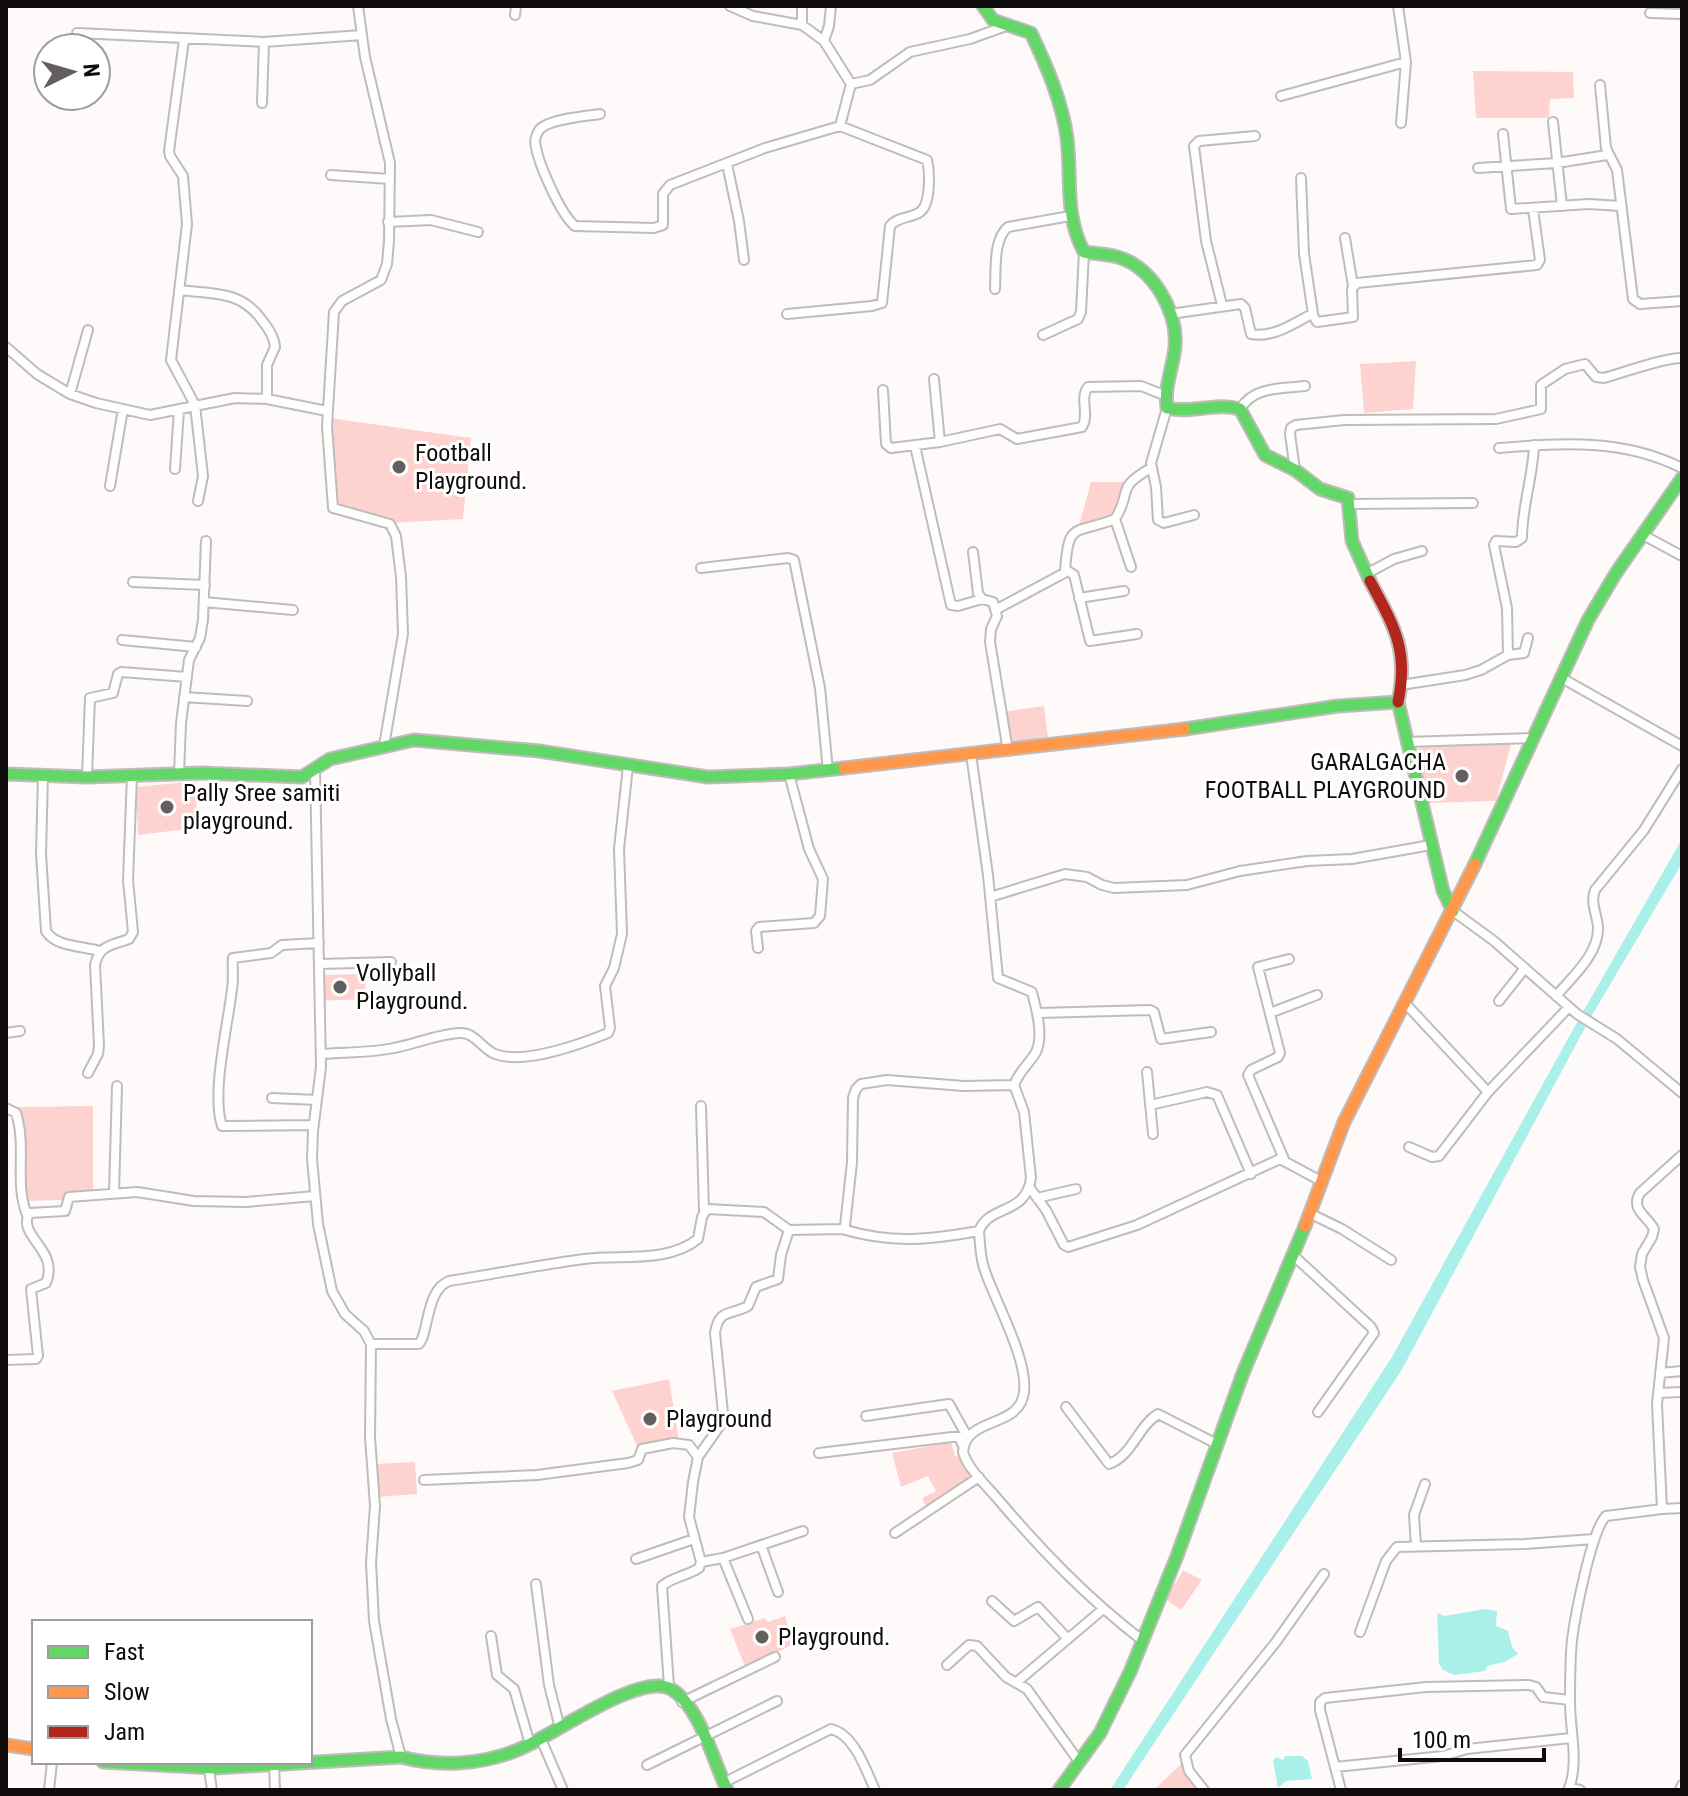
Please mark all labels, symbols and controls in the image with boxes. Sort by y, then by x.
north arrow [32,32,112,112]
text: N [78,62,104,78]
place label: Football Playground. [415,439,527,495]
marker: Football Playground. [390,458,408,476]
place label: GARALGACHA FOOTBALL PLAYGROUND [1205,748,1446,804]
marker: GARALGACHA FOOTBALL PLAYGROUND [1453,767,1471,785]
place label: Pally Sree samiti playground. [183,779,340,835]
marker: Pally Sree samiti playground. [158,798,176,816]
place label: Vollyball Playground. [356,959,468,1015]
marker: Vollyball Playground. [331,978,349,996]
place label: Playground [666,1405,772,1433]
marker: Playground [641,1410,659,1428]
legend [32,1620,312,1764]
place label: Playground. [778,1623,890,1651]
marker: Playground. [753,1628,771,1646]
text: Fast [104,1638,145,1666]
text: Slow [104,1678,150,1706]
scale bar [1400,1712,1544,1762]
text: Jam [104,1718,145,1746]
text: 100 m [1412,1726,1471,1754]

